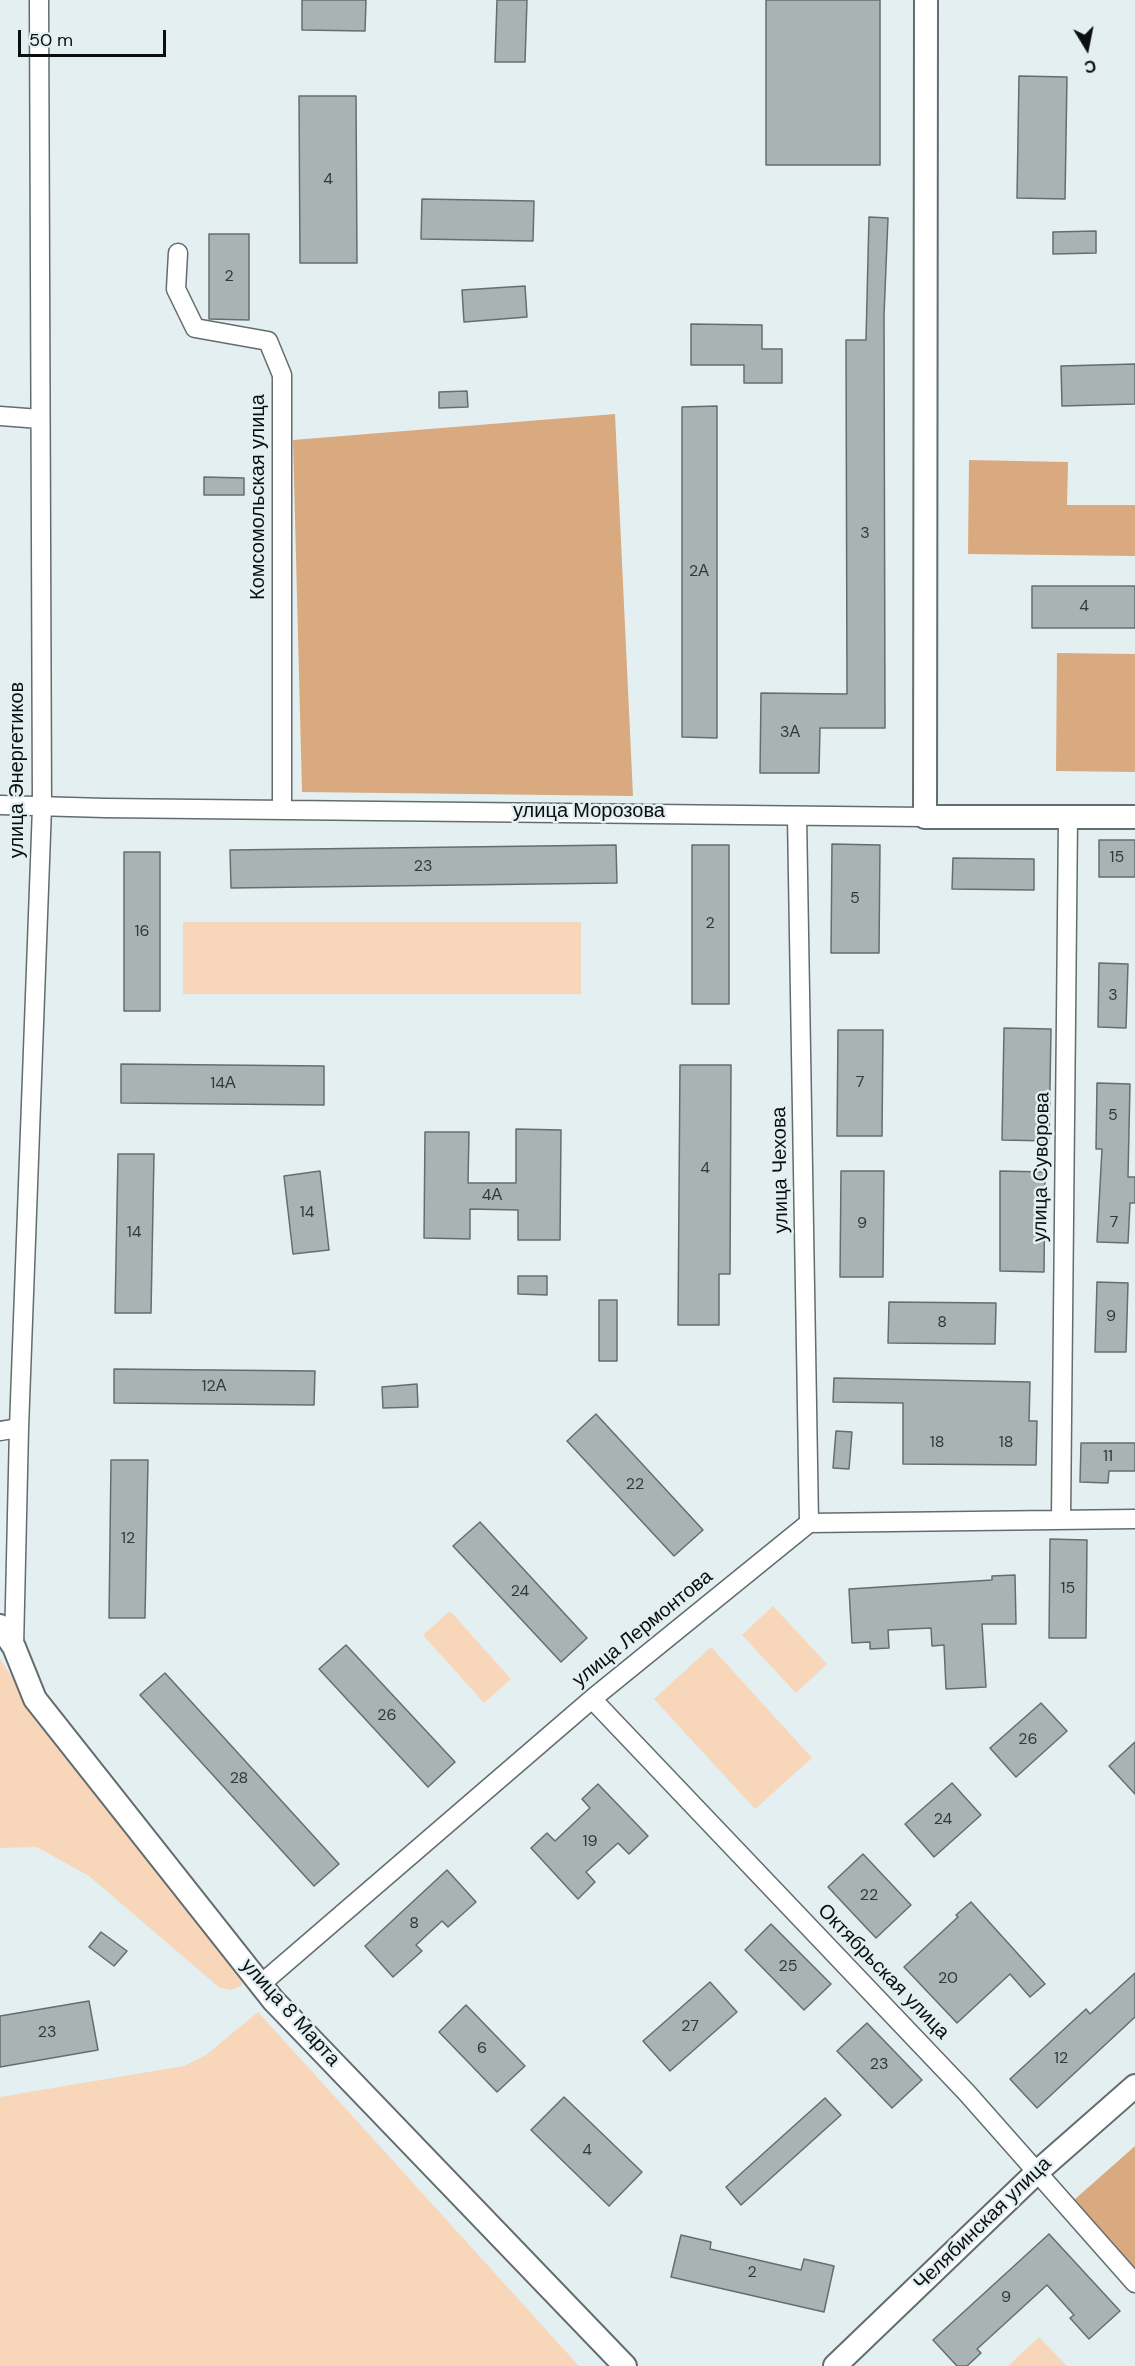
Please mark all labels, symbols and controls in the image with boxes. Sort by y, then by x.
scale bar [21,18,170,56]
north arrow [1057,18,1117,78]
text: 50 m [29,28,73,52]
text: С [1083,55,1098,78]
house number: 4 [323,170,333,190]
house number: 2 [224,267,234,287]
street label: Комсомольская улица [247,394,271,600]
house number: 3 [860,524,870,544]
house number: 2А [689,562,709,582]
house number: 4 [1079,597,1089,617]
street label: улица Энергетиков [6,682,30,858]
house number: 3А [780,723,800,743]
street label: улица Морозова [513,800,665,824]
house number: 15 [1110,848,1124,868]
house number: 23 [414,857,432,877]
house number: 5 [850,889,860,909]
house number: 2 [705,914,715,934]
house number: 16 [134,922,150,942]
house number: 3 [1108,986,1118,1006]
house number: 7 [856,1073,864,1093]
house number: 14А [210,1074,236,1094]
street label: улица Суворова [1029,1092,1055,1242]
street label: улица Чехова [768,1106,794,1234]
house number: 5 [1108,1106,1118,1126]
house number: 4 [700,1159,710,1179]
house number: 4А [482,1186,502,1206]
house number: 14 [300,1203,314,1223]
house number: 7 [1110,1213,1118,1233]
house number: 9 [857,1214,867,1234]
house number: 14 [127,1223,141,1243]
house number: 9 [1106,1307,1116,1327]
house number: 8 [937,1313,947,1333]
house number: 12А [202,1377,226,1397]
house number: 18 [930,1433,944,1453]
house number: 18 [999,1433,1013,1453]
house number: 11 [1103,1447,1113,1467]
house number: 22 [626,1475,644,1495]
house number: 12 [121,1529,135,1549]
street label: улица Лермонтова [568,1565,718,1693]
house number: 15 [1061,1579,1075,1599]
house number: 24 [511,1582,529,1602]
house number: 26 [377,1706,397,1726]
house number: 26 [1018,1730,1038,1750]
house number: 28 [230,1769,248,1789]
house number: 24 [934,1810,952,1830]
house number: 19 [582,1832,598,1852]
house number: 22 [860,1886,878,1906]
street label: Октябрьская улица [812,1899,954,2045]
house number: 8 [409,1914,419,1934]
street label: улица 8 Марта [235,1954,345,2072]
house number: 25 [779,1957,797,1977]
house number: 20 [938,1969,958,1989]
house number: 27 [681,2017,699,2037]
house number: 23 [38,2023,56,2043]
house number: 6 [477,2039,487,2059]
house number: 12 [1054,2049,1068,2069]
house number: 23 [870,2055,888,2075]
house number: 4 [582,2141,592,2161]
street label: Челябинская улица [909,2152,1057,2296]
house number: 2 [747,2263,757,2283]
house number: 9 [1001,2288,1011,2308]

